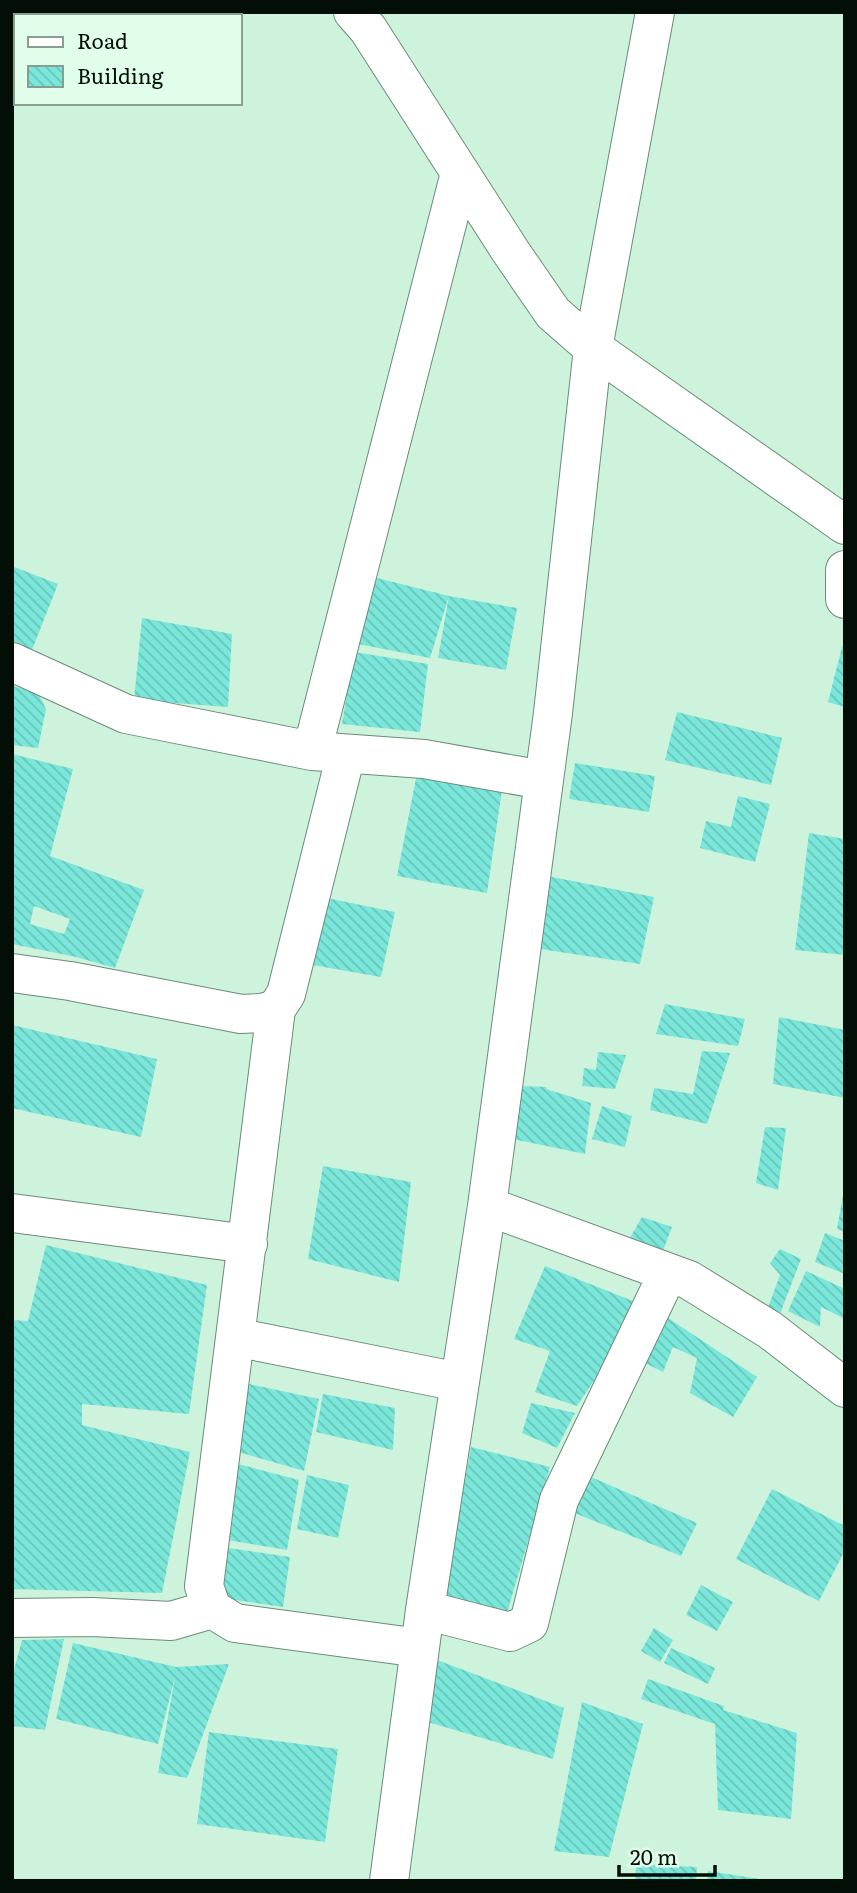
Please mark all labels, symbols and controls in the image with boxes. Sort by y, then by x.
legend [14,14,242,105]
text: Road [77,24,128,55]
text: Building [77,59,164,90]
scale bar [619,1834,715,1878]
text: 20 m [630,1840,677,1871]

